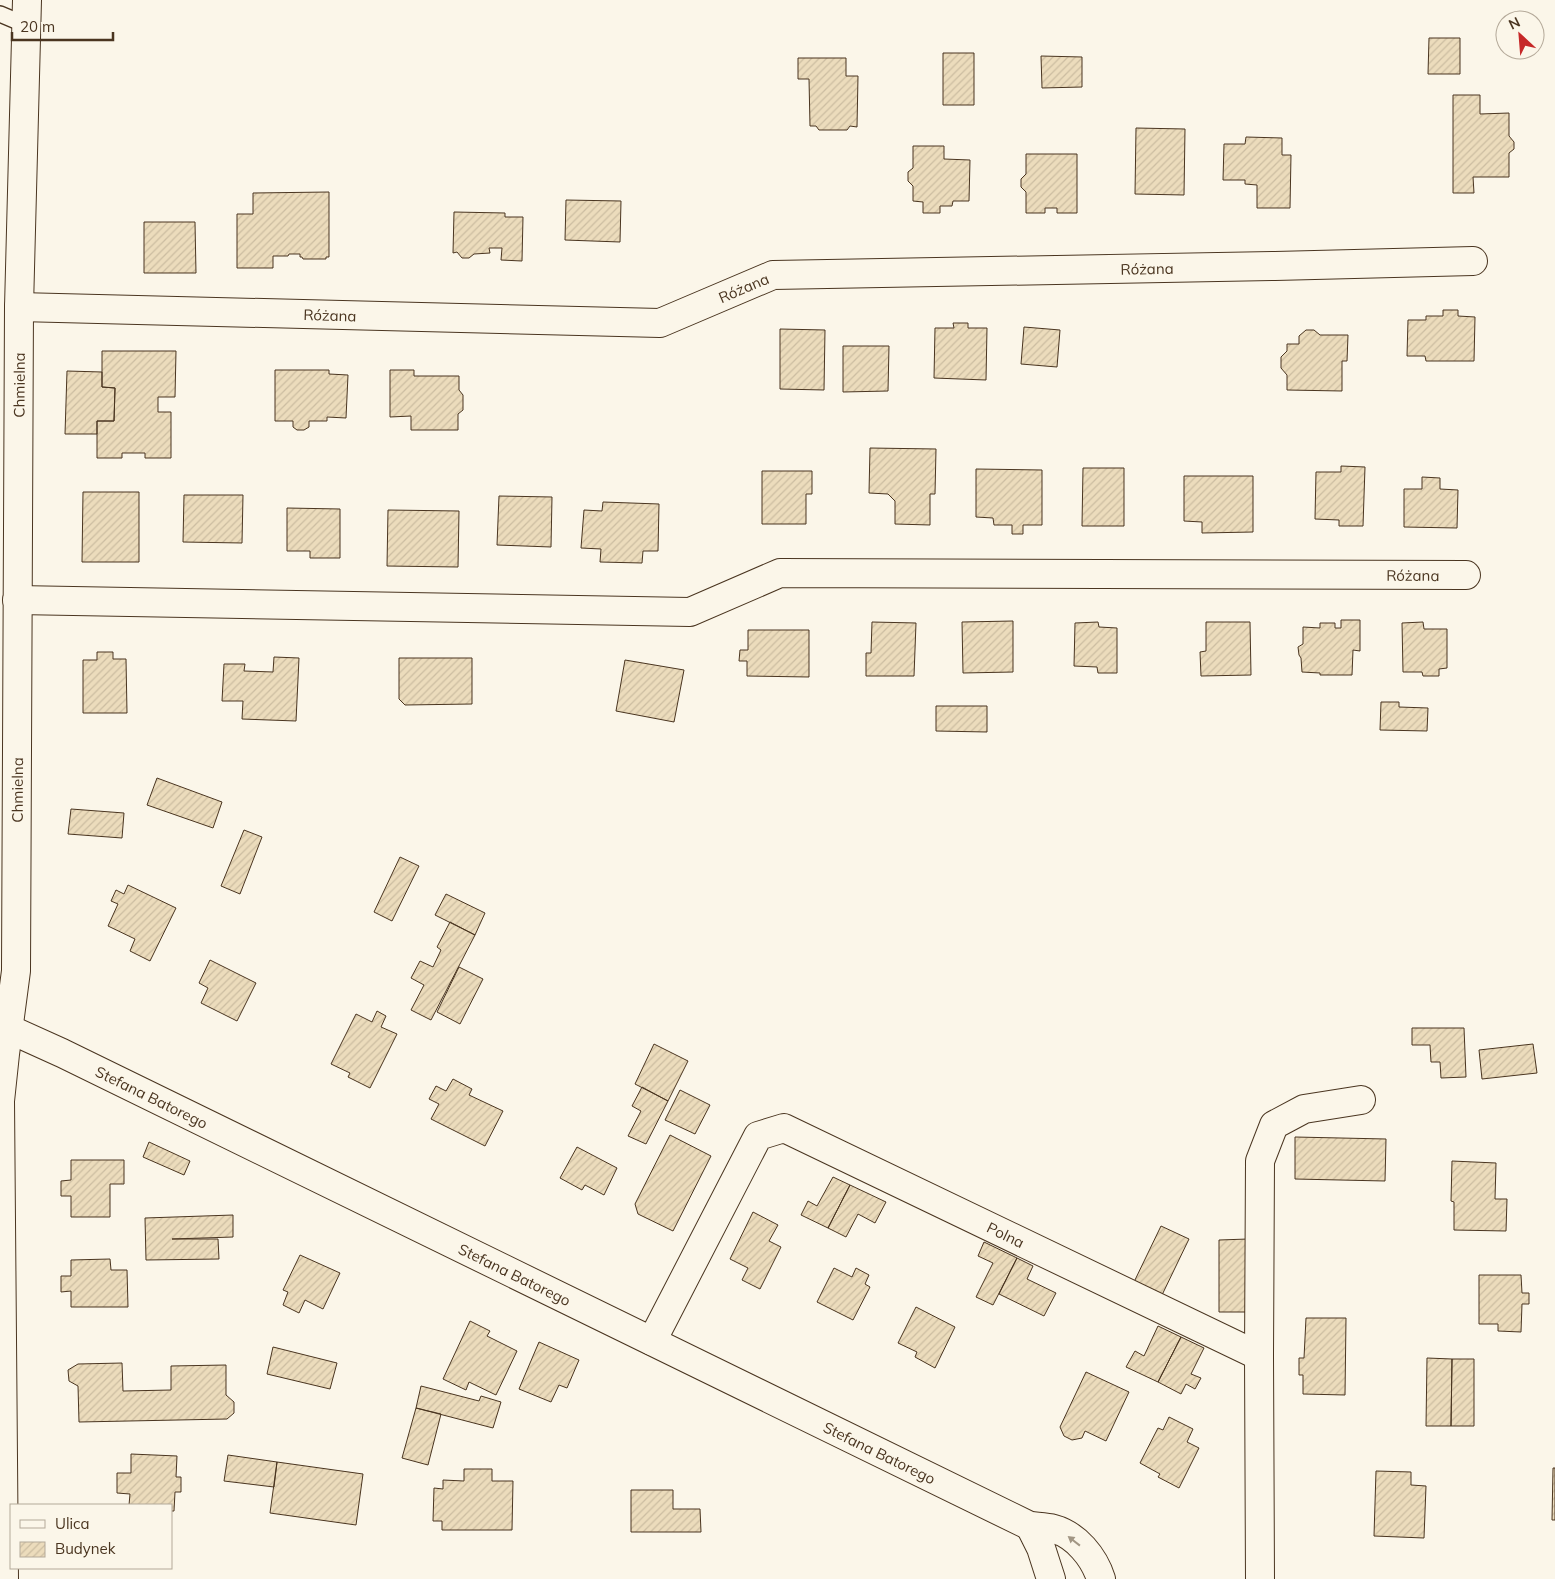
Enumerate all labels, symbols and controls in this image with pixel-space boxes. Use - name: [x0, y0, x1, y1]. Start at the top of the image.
- scale bar: [12, 10, 114, 42]
- north arrow: [1495, 10, 1545, 60]
- text: N: [1506, 13, 1523, 34]
- text: 20 m: [20, 17, 55, 36]
- street label: Różana: [1120, 258, 1174, 278]
- street label: Różana: [715, 268, 772, 307]
- street label: Różana: [303, 305, 357, 325]
- street label: Chmielna: [9, 352, 28, 418]
- street label: Różana: [1386, 565, 1439, 584]
- street label: Chmielna: [7, 757, 26, 823]
- street label: Stefana Batorego: [93, 1061, 211, 1132]
- street label: Polna: [984, 1217, 1028, 1252]
- street label: Stefana Batorego: [456, 1239, 574, 1310]
- street label: Stefana Batorego: [820, 1417, 939, 1488]
- legend: [10, 1504, 172, 1569]
- text: Ulica: [55, 1514, 89, 1533]
- one-way arrow: [1068, 1535, 1081, 1546]
- text: Budynek: [55, 1539, 116, 1558]

